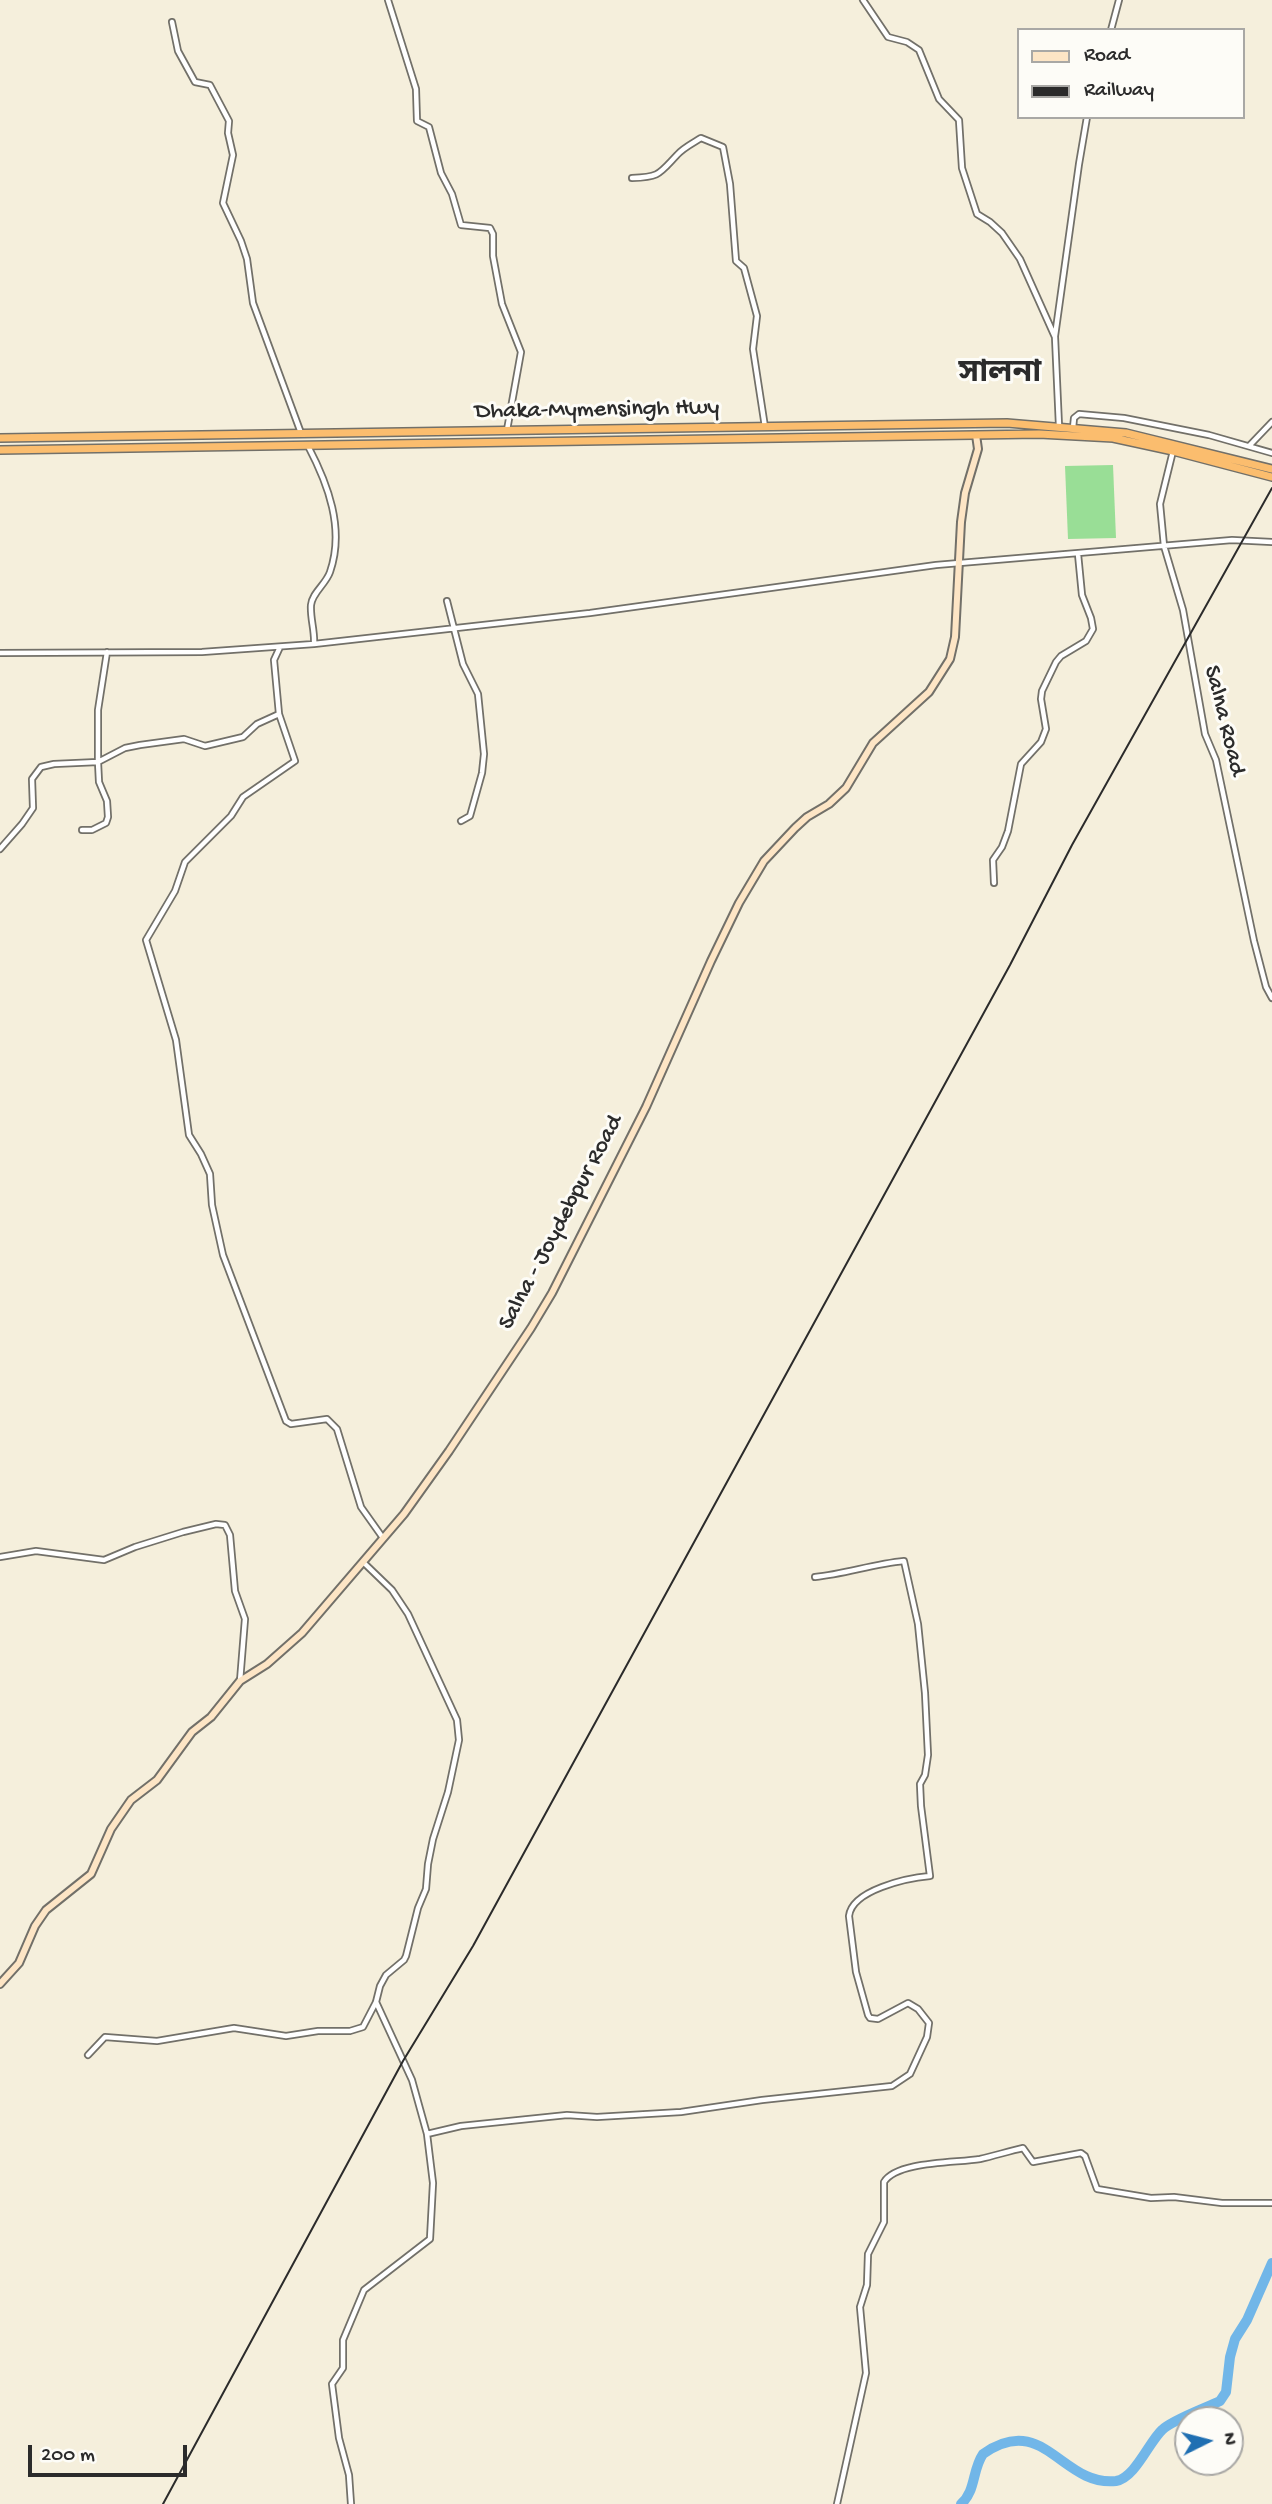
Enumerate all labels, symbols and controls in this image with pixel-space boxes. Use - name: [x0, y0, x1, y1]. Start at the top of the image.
- legend: [1016, 28, 1244, 119]
- text: Road: [1084, 44, 1130, 69]
- text: Railway: [1084, 79, 1154, 104]
- district label: সালনা: [959, 357, 1041, 395]
- street label: Dhaka-Mymensingh Hwy: [475, 394, 719, 428]
- street label: Salna Road: [1195, 663, 1251, 779]
- street label: Salna - Joydebpur Road: [493, 1111, 631, 1335]
- north arrow: [1174, 2406, 1244, 2476]
- scale bar: [32, 2430, 191, 2474]
- text: N: [1216, 2432, 1240, 2446]
- text: 200 m: [41, 2444, 95, 2469]

